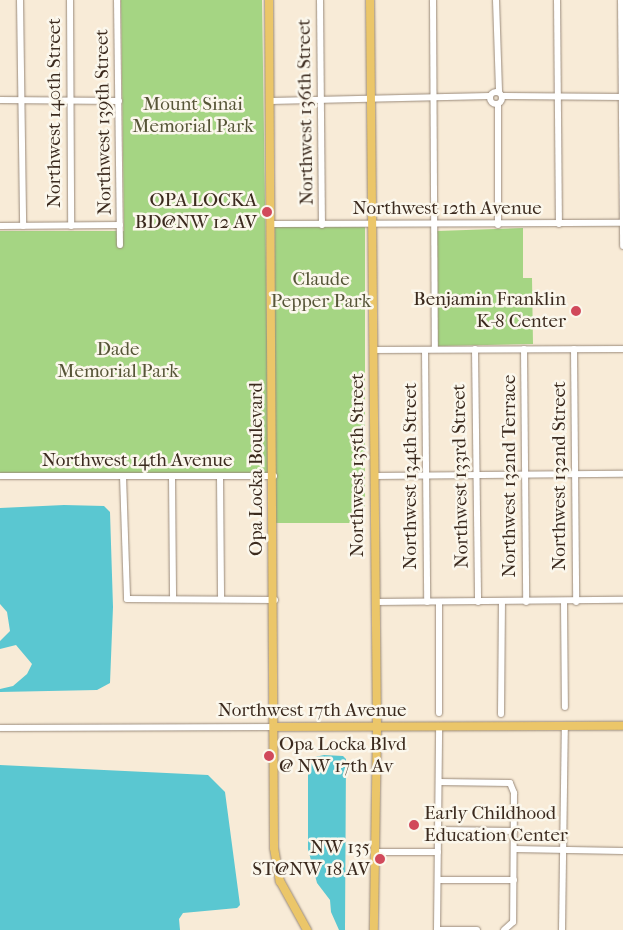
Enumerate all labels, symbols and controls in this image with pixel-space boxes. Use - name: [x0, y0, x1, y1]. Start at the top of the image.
- street label: Northwest 140th Street: [44, 18, 66, 208]
- street label: Northwest 136th Street: [293, 19, 319, 205]
- street label: Northwest 139th Street: [91, 29, 117, 215]
- park label: Mount Sinai Memorial Park: [132, 94, 254, 138]
- place label: OPA LOCKA BD@NW 12 AV: [135, 190, 257, 234]
- street label: Northwest 12th Avenue: [352, 198, 542, 220]
- marker: OPA LOCKA BD@NW 12 AV: [261, 206, 273, 218]
- park label: Claude Pepper Park: [271, 269, 371, 313]
- place label: Benjamin Franklin K-8 Center: [413, 289, 566, 333]
- marker: Benjamin Franklin K-8 Center: [570, 305, 582, 317]
- park label: Dade Memorial Park: [57, 339, 179, 383]
- street label: Northwest 135th Street: [347, 373, 369, 557]
- street label: Northwest 132nd Terrace: [499, 375, 521, 577]
- street label: Northwest 132nd Street: [549, 381, 571, 571]
- street label: Opa Locka Boulevard: [246, 382, 268, 556]
- street label: Northwest 134th Street: [400, 382, 422, 570]
- street label: Northwest 133rd Street: [448, 384, 474, 568]
- street label: Northwest 14th Avenue: [42, 450, 232, 472]
- street label: Northwest 17th Avenue: [218, 700, 406, 722]
- place label: Opa Locka Blvd @ NW 17th Av: [279, 734, 406, 778]
- marker: Opa Locka Blvd @ NW 17th Av: [263, 750, 275, 762]
- place label: Early Childhood Education Center: [424, 803, 568, 847]
- marker: Early Childhood Education Center: [408, 819, 420, 831]
- place label: NW 135 ST@NW 18 AV: [252, 837, 370, 881]
- marker: NW 135 ST@NW 18 AV: [374, 853, 386, 865]

